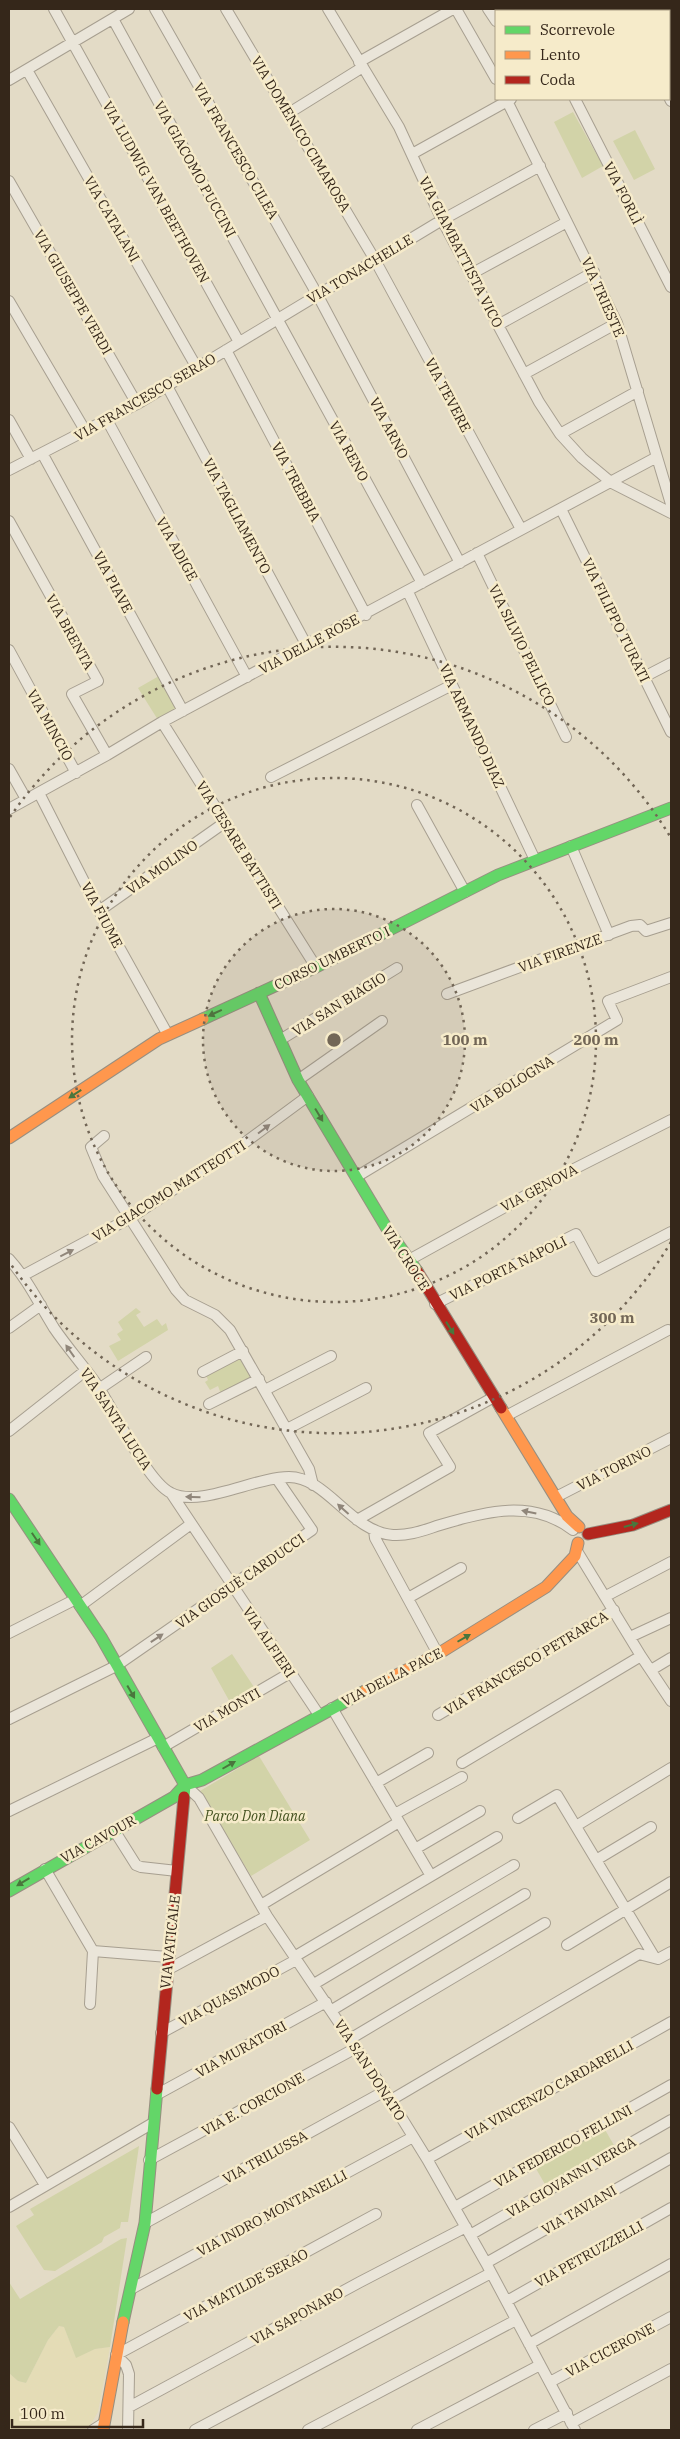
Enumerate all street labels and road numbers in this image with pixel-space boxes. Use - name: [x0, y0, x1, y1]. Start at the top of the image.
- street label: VIA DOMENICO CIMAROSA: [247, 53, 355, 216]
- street label: VIA FRANCESCO CILEA: [189, 79, 283, 223]
- street label: VIA LUDWIG VAN BEETHOVEN: [98, 98, 214, 286]
- street label: VIA GIACOMO PUCCINI: [150, 98, 240, 240]
- street label: VIA FORLÌ: [600, 158, 647, 228]
- street label: VIA CATALANI: [80, 173, 144, 265]
- street label: VIA GIAMBATTISTA VICO: [415, 173, 507, 331]
- street label: VIA GIUSEPPE VERDI: [30, 226, 116, 358]
- street label: VIA TONACHELLE: [304, 230, 416, 308]
- street label: VIA TRIESTE: [577, 254, 629, 340]
- street label: VIA FRANCESCO SERAO: [71, 349, 219, 445]
- street label: VIA TEVERE: [421, 355, 475, 435]
- street label: VIA ARNO: [365, 394, 413, 462]
- street label: VIA RENO: [325, 418, 373, 484]
- street label: VIA TREBBIA: [267, 439, 325, 525]
- street label: VIA TAGLIAMENTO: [199, 455, 275, 577]
- street label: VIA ADIGE: [152, 514, 202, 584]
- street label: VIA PIAVE: [89, 548, 137, 616]
- street label: VIA FILIPPO TURATI: [578, 555, 654, 685]
- street label: VIA SILVIO PELLICO: [485, 581, 559, 709]
- street label: VIA BRENTA: [42, 591, 98, 673]
- street label: VIA DELLE ROSE: [256, 610, 362, 678]
- street label: VIA ARMANDO DIAZ: [435, 661, 509, 791]
- street label: VIA MINCIO: [23, 686, 77, 764]
- street label: VIA CESARE BATTISTI: [192, 778, 286, 913]
- street label: VIA MOLINO: [123, 836, 201, 898]
- street label: VIA FIUME: [77, 879, 127, 951]
- street label: CORSO UMBERTO I: [271, 922, 393, 994]
- street label: VIA FIRENZE: [516, 930, 604, 976]
- street label: VIA SAN BIAGIO: [289, 968, 389, 1040]
- street label: VIA BOLOGNA: [467, 1051, 557, 1117]
- street label: VIA GIACOMO MATTEOTTI: [89, 1136, 249, 1246]
- street label: VIA GENOVA: [497, 1160, 581, 1216]
- street label: VIA CROCE: [378, 1222, 434, 1294]
- street label: VIA PORTA NAPOLI: [446, 1232, 570, 1304]
- street label: VIA SANTA LUCIA: [76, 1364, 156, 1474]
- street label: VIA TORINO: [574, 1442, 654, 1494]
- street label: VIA GIOSUÈ CARDUCCI: [171, 1529, 308, 1632]
- street label: VIA ALFIERI: [239, 1603, 299, 1681]
- street label: VIA FRANCESCO PETRARCA: [441, 1607, 612, 1719]
- street label: VIA DELLA PACE: [338, 1644, 446, 1710]
- street label: VIA MONTI: [190, 1684, 264, 1736]
- street label: VIA CAVOUR: [57, 1811, 139, 1867]
- street label: VIA VATICALE: [156, 1894, 184, 1990]
- street label: VIA QUASIMODO: [175, 1962, 283, 2030]
- street label: VIA SAN DONATO: [330, 2016, 410, 2124]
- street label: VIA MURATORI: [192, 2017, 290, 2081]
- street label: VIA VINCENZO CARDARELLI: [462, 2036, 637, 2144]
- street label: VIA E. CORCIONE: [198, 2068, 308, 2140]
- street label: VIA FEDERICO FELLINI: [491, 2100, 635, 2191]
- street label: VIA TRILUSSA: [219, 2126, 311, 2188]
- street label: VIA GIOVANNI VERGA: [503, 2132, 639, 2222]
- street label: VIA INDRO MONTANELLI: [194, 2166, 350, 2260]
- street label: VIA TAVIANI: [538, 2181, 620, 2239]
- street label: VIA PETRUZZELLI: [531, 2217, 647, 2291]
- street label: VIA MATILDE SERAO: [181, 2245, 311, 2325]
- street label: VIA SAPONARO: [248, 2283, 346, 2349]
- street label: VIA CICERONE: [562, 2319, 658, 2381]

